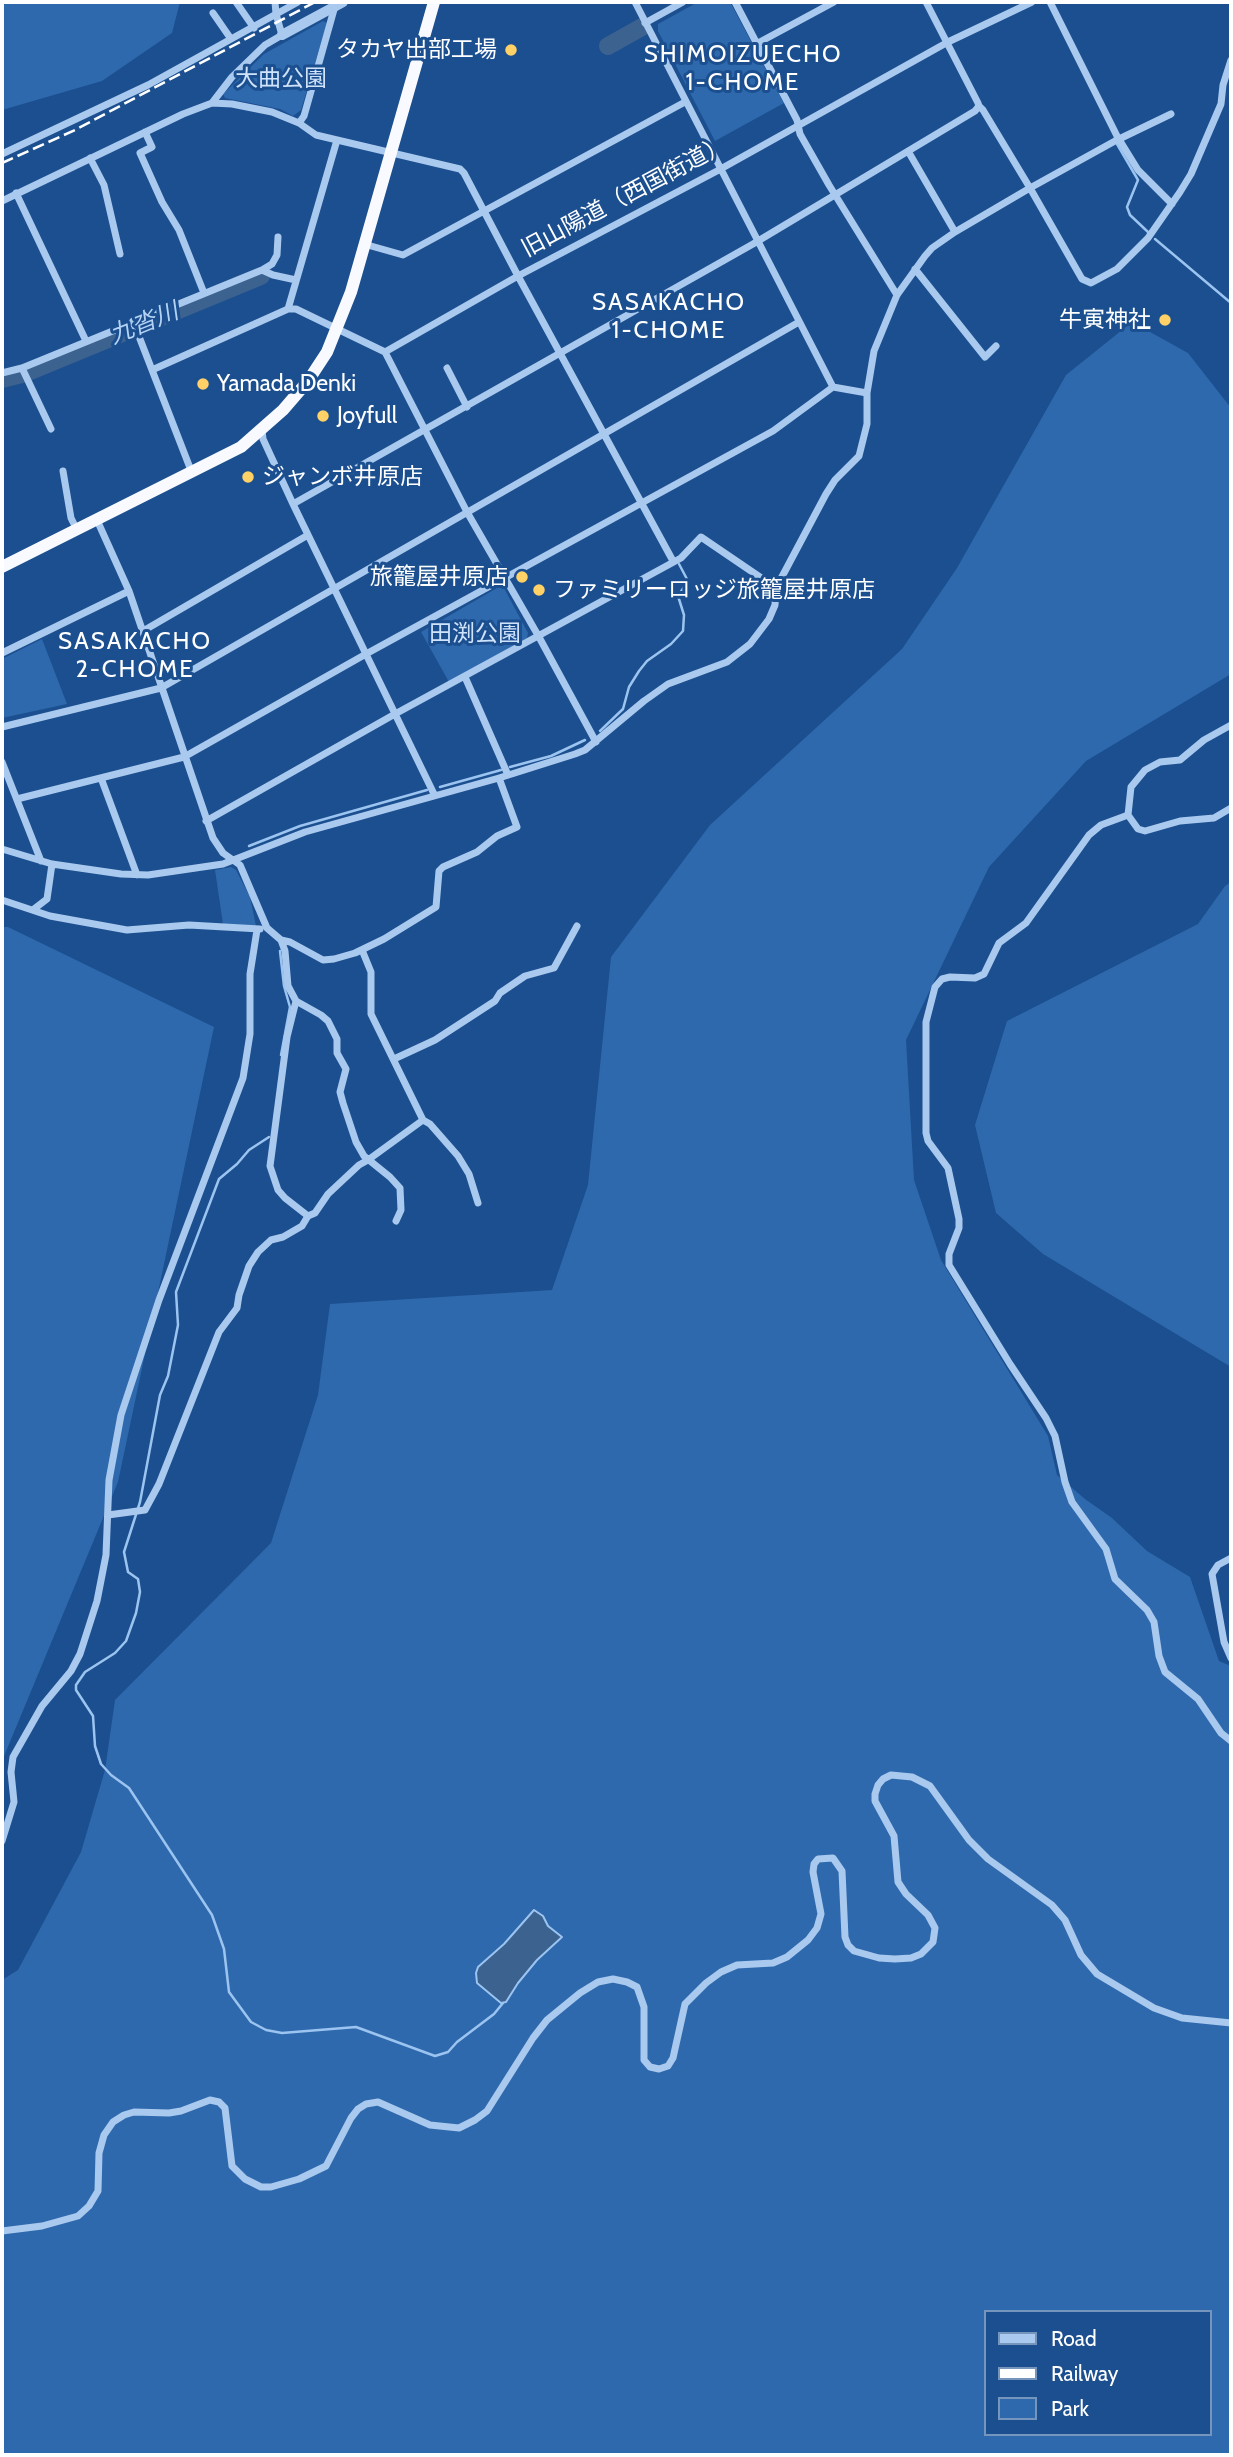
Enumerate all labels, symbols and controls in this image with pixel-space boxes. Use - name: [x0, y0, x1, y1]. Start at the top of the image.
- place label: タカヤ出部工場: [336, 36, 497, 64]
- district label: SHIMOIZUECHO 1-CHOME: [645, 41, 841, 97]
- marker: タカヤ出部工場: [503, 42, 519, 58]
- park label: 大曲公園: [235, 65, 327, 93]
- street label: 旧山陽道（西国街道）: [517, 131, 733, 263]
- district label: SASAKACHO 1-CHOME: [593, 289, 745, 345]
- water label: 九沓川: [105, 297, 183, 351]
- place label: 牛寅神社: [1059, 306, 1151, 334]
- marker: 牛寅神社: [1157, 312, 1173, 328]
- place label: Yamada Denki: [217, 370, 356, 398]
- marker: Yamada Denki: [195, 376, 211, 392]
- place label: Joyfull: [337, 402, 397, 430]
- marker: Joyfull: [315, 408, 331, 424]
- place label: ジャンボ井原店: [262, 463, 423, 491]
- marker: ジャンボ井原店: [240, 469, 256, 485]
- place label: 旅籠屋井原店: [370, 563, 508, 591]
- marker: 旅籠屋井原店: [514, 569, 530, 585]
- place label: ファミリーロッジ旅籠屋井原店: [553, 576, 875, 604]
- marker: ファミリーロッジ旅籠屋井原店: [531, 582, 547, 598]
- park label: 田渕公園: [429, 620, 521, 648]
- district label: SASAKACHO 2-CHOME: [59, 628, 211, 684]
- legend: [984, 2310, 1212, 2436]
- text: Road: [1051, 2326, 1097, 2351]
- text: Railway: [1051, 2361, 1118, 2386]
- text: Park: [1051, 2396, 1089, 2421]

